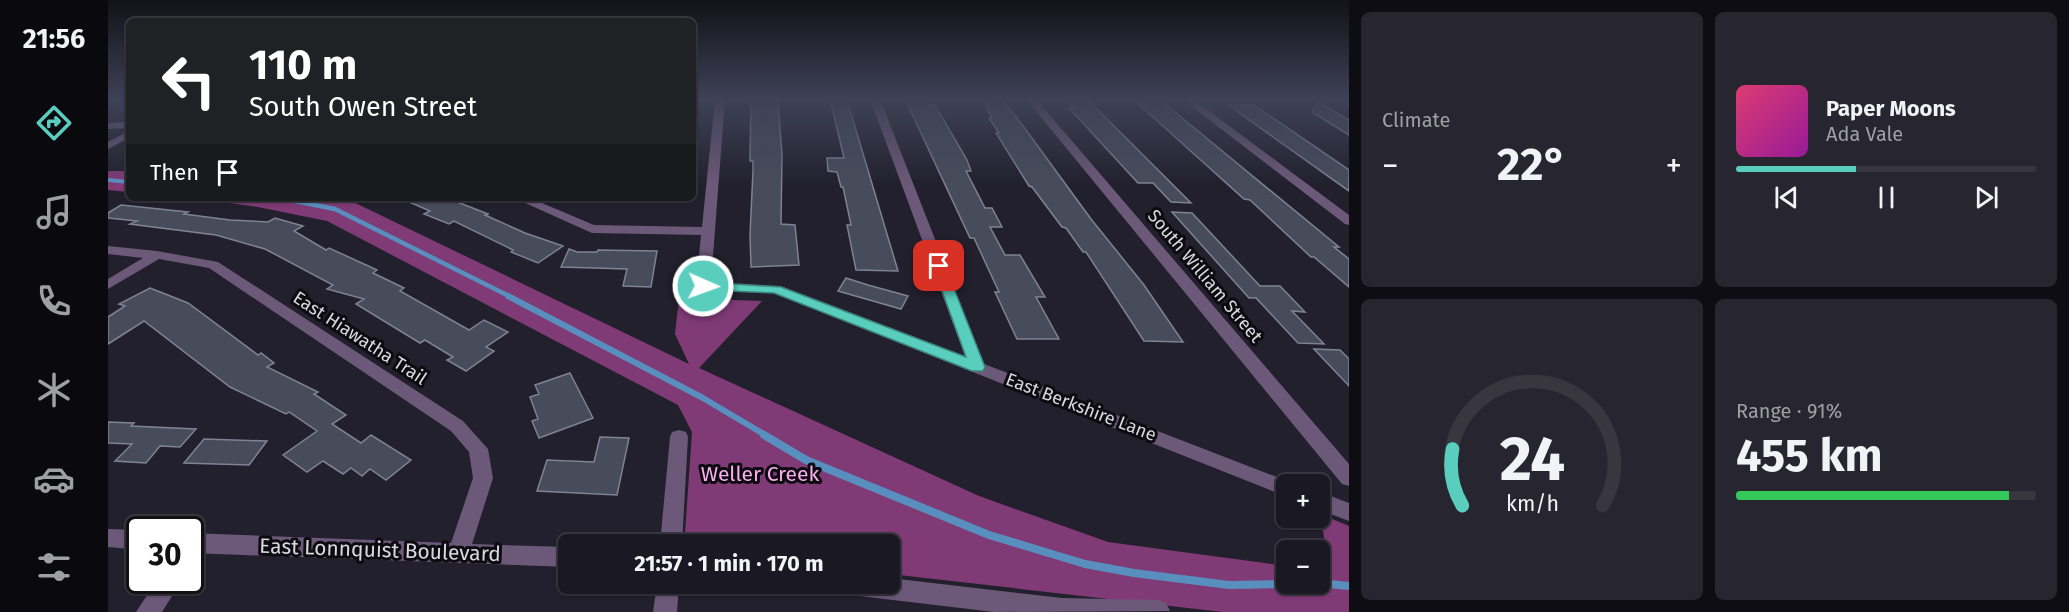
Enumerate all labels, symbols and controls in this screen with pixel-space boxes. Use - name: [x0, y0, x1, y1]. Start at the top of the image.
- text: 21:56: [23, 23, 85, 55]
- text: 110 m: [249, 40, 357, 90]
- icon: left: [150, 42, 228, 120]
- text: South Owen Street: [249, 91, 477, 123]
- text: Paper Moons: [1826, 95, 1956, 122]
- icon: directions: [33, 102, 75, 144]
- text: Climate: [1382, 108, 1450, 132]
- text: Ada Vale: [1826, 122, 1903, 146]
- text: 22°: [1497, 138, 1567, 192]
- text: −: [1382, 146, 1399, 186]
- text: +: [1666, 146, 1682, 186]
- icon: arrive: [211, 156, 244, 189]
- text: Then: [150, 159, 199, 186]
- icon: previous: [1770, 181, 1803, 214]
- icon: pause: [1870, 181, 1903, 214]
- icon: next: [1970, 181, 2003, 214]
- icon: music: [33, 191, 75, 233]
- street label: South William Street: [1143, 205, 1267, 347]
- pin: [913, 240, 964, 291]
- icon: arrive: [922, 249, 955, 282]
- position arrow: [671, 254, 735, 318]
- icon: phone: [33, 280, 75, 322]
- street label: East Hiawatha Trail: [289, 287, 431, 389]
- street label: East Berkshire Lane: [1003, 368, 1159, 446]
- icon: climate: [33, 369, 75, 411]
- text: Range · 91%: [1736, 399, 1842, 423]
- text: 24: [1499, 422, 1565, 497]
- text: 455 km: [1736, 429, 1883, 483]
- icon: car: [33, 458, 75, 500]
- park label: Weller Creek: [701, 461, 819, 487]
- map controls: [1276, 474, 1330, 594]
- button: +: [1276, 474, 1330, 528]
- text: km/h: [1505, 492, 1559, 518]
- speed limit sign: 30: [126, 516, 204, 594]
- street label: East Lonnquist Boulevard: [259, 533, 501, 567]
- button: −: [1276, 540, 1330, 594]
- icon: filters: [33, 546, 75, 588]
- text: 21:57 · 1 min · 170 m: [634, 550, 824, 577]

